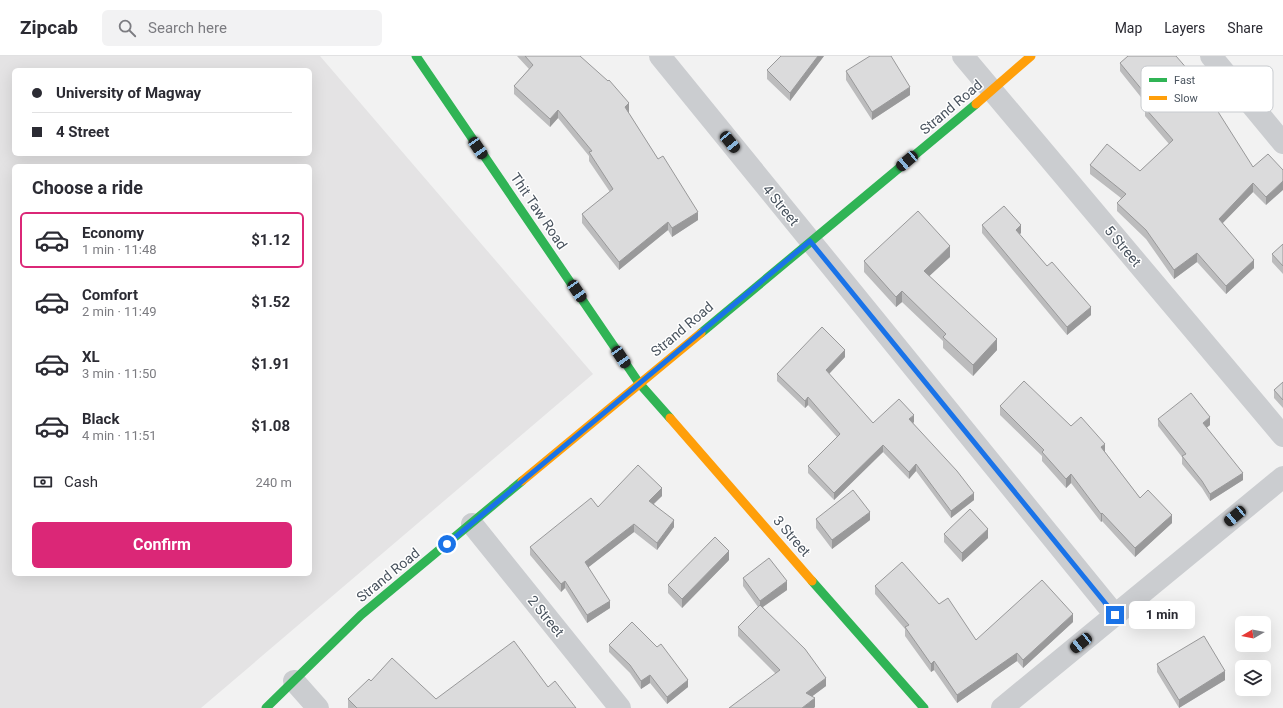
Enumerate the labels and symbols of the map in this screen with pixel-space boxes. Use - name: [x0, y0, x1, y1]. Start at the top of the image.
- legend: [1141, 66, 1273, 112]
- text: Fast: [1174, 74, 1196, 87]
- street label: Strand Road: [917, 76, 985, 138]
- text: Slow: [1174, 92, 1198, 105]
- car: [718, 129, 742, 155]
- car: [466, 135, 490, 161]
- car: [894, 149, 920, 173]
- street label: Thit Taw Road: [508, 170, 570, 252]
- street label: 4 Street: [760, 181, 803, 229]
- street label: 5 Street: [1101, 222, 1145, 270]
- car: [565, 278, 589, 304]
- street label: Strand Road: [648, 298, 716, 360]
- car: [609, 344, 633, 370]
- car: [1222, 504, 1248, 528]
- street label: 3 Street: [770, 513, 814, 560]
- route start: [438, 535, 456, 553]
- street label: Strand Road: [353, 545, 423, 605]
- street label: 2 Street: [525, 592, 568, 640]
- callout: 1 min: [1129, 601, 1195, 629]
- route end: [1106, 606, 1124, 624]
- north arrow: [1235, 616, 1271, 652]
- car: [1068, 631, 1094, 655]

